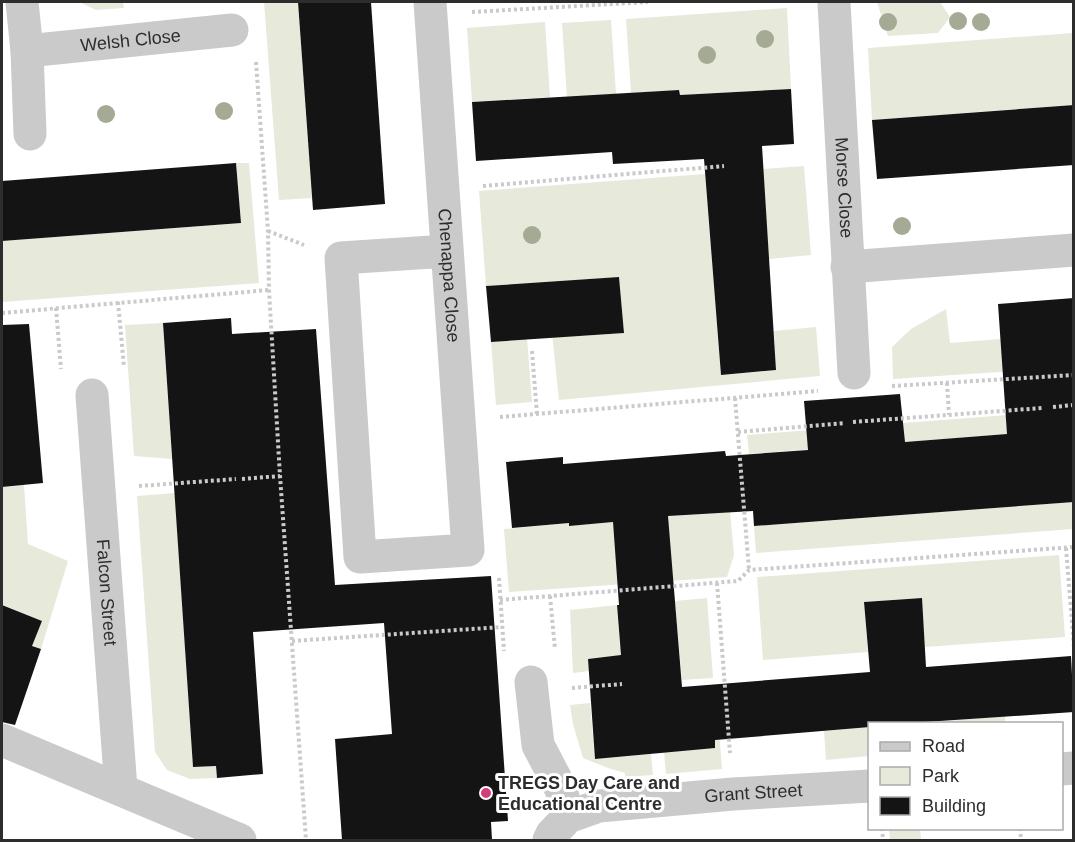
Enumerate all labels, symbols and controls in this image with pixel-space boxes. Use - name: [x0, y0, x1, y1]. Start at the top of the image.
- street label: Welsh Close: [79, 25, 182, 55]
- street label: Morse Close: [831, 137, 857, 239]
- street label: Chenappa Close: [434, 208, 464, 343]
- street label: Falcon Street: [93, 538, 120, 647]
- legend: [868, 722, 1063, 830]
- text: Road: [922, 736, 965, 756]
- text: Park: [922, 766, 960, 786]
- place label: TREGS Day Care and Educational Centre: [498, 773, 680, 814]
- street label: Grant Street: [704, 780, 803, 807]
- marker: TREGS Day Care and Educational Centre: [479, 786, 493, 800]
- text: Building: [922, 796, 986, 816]

